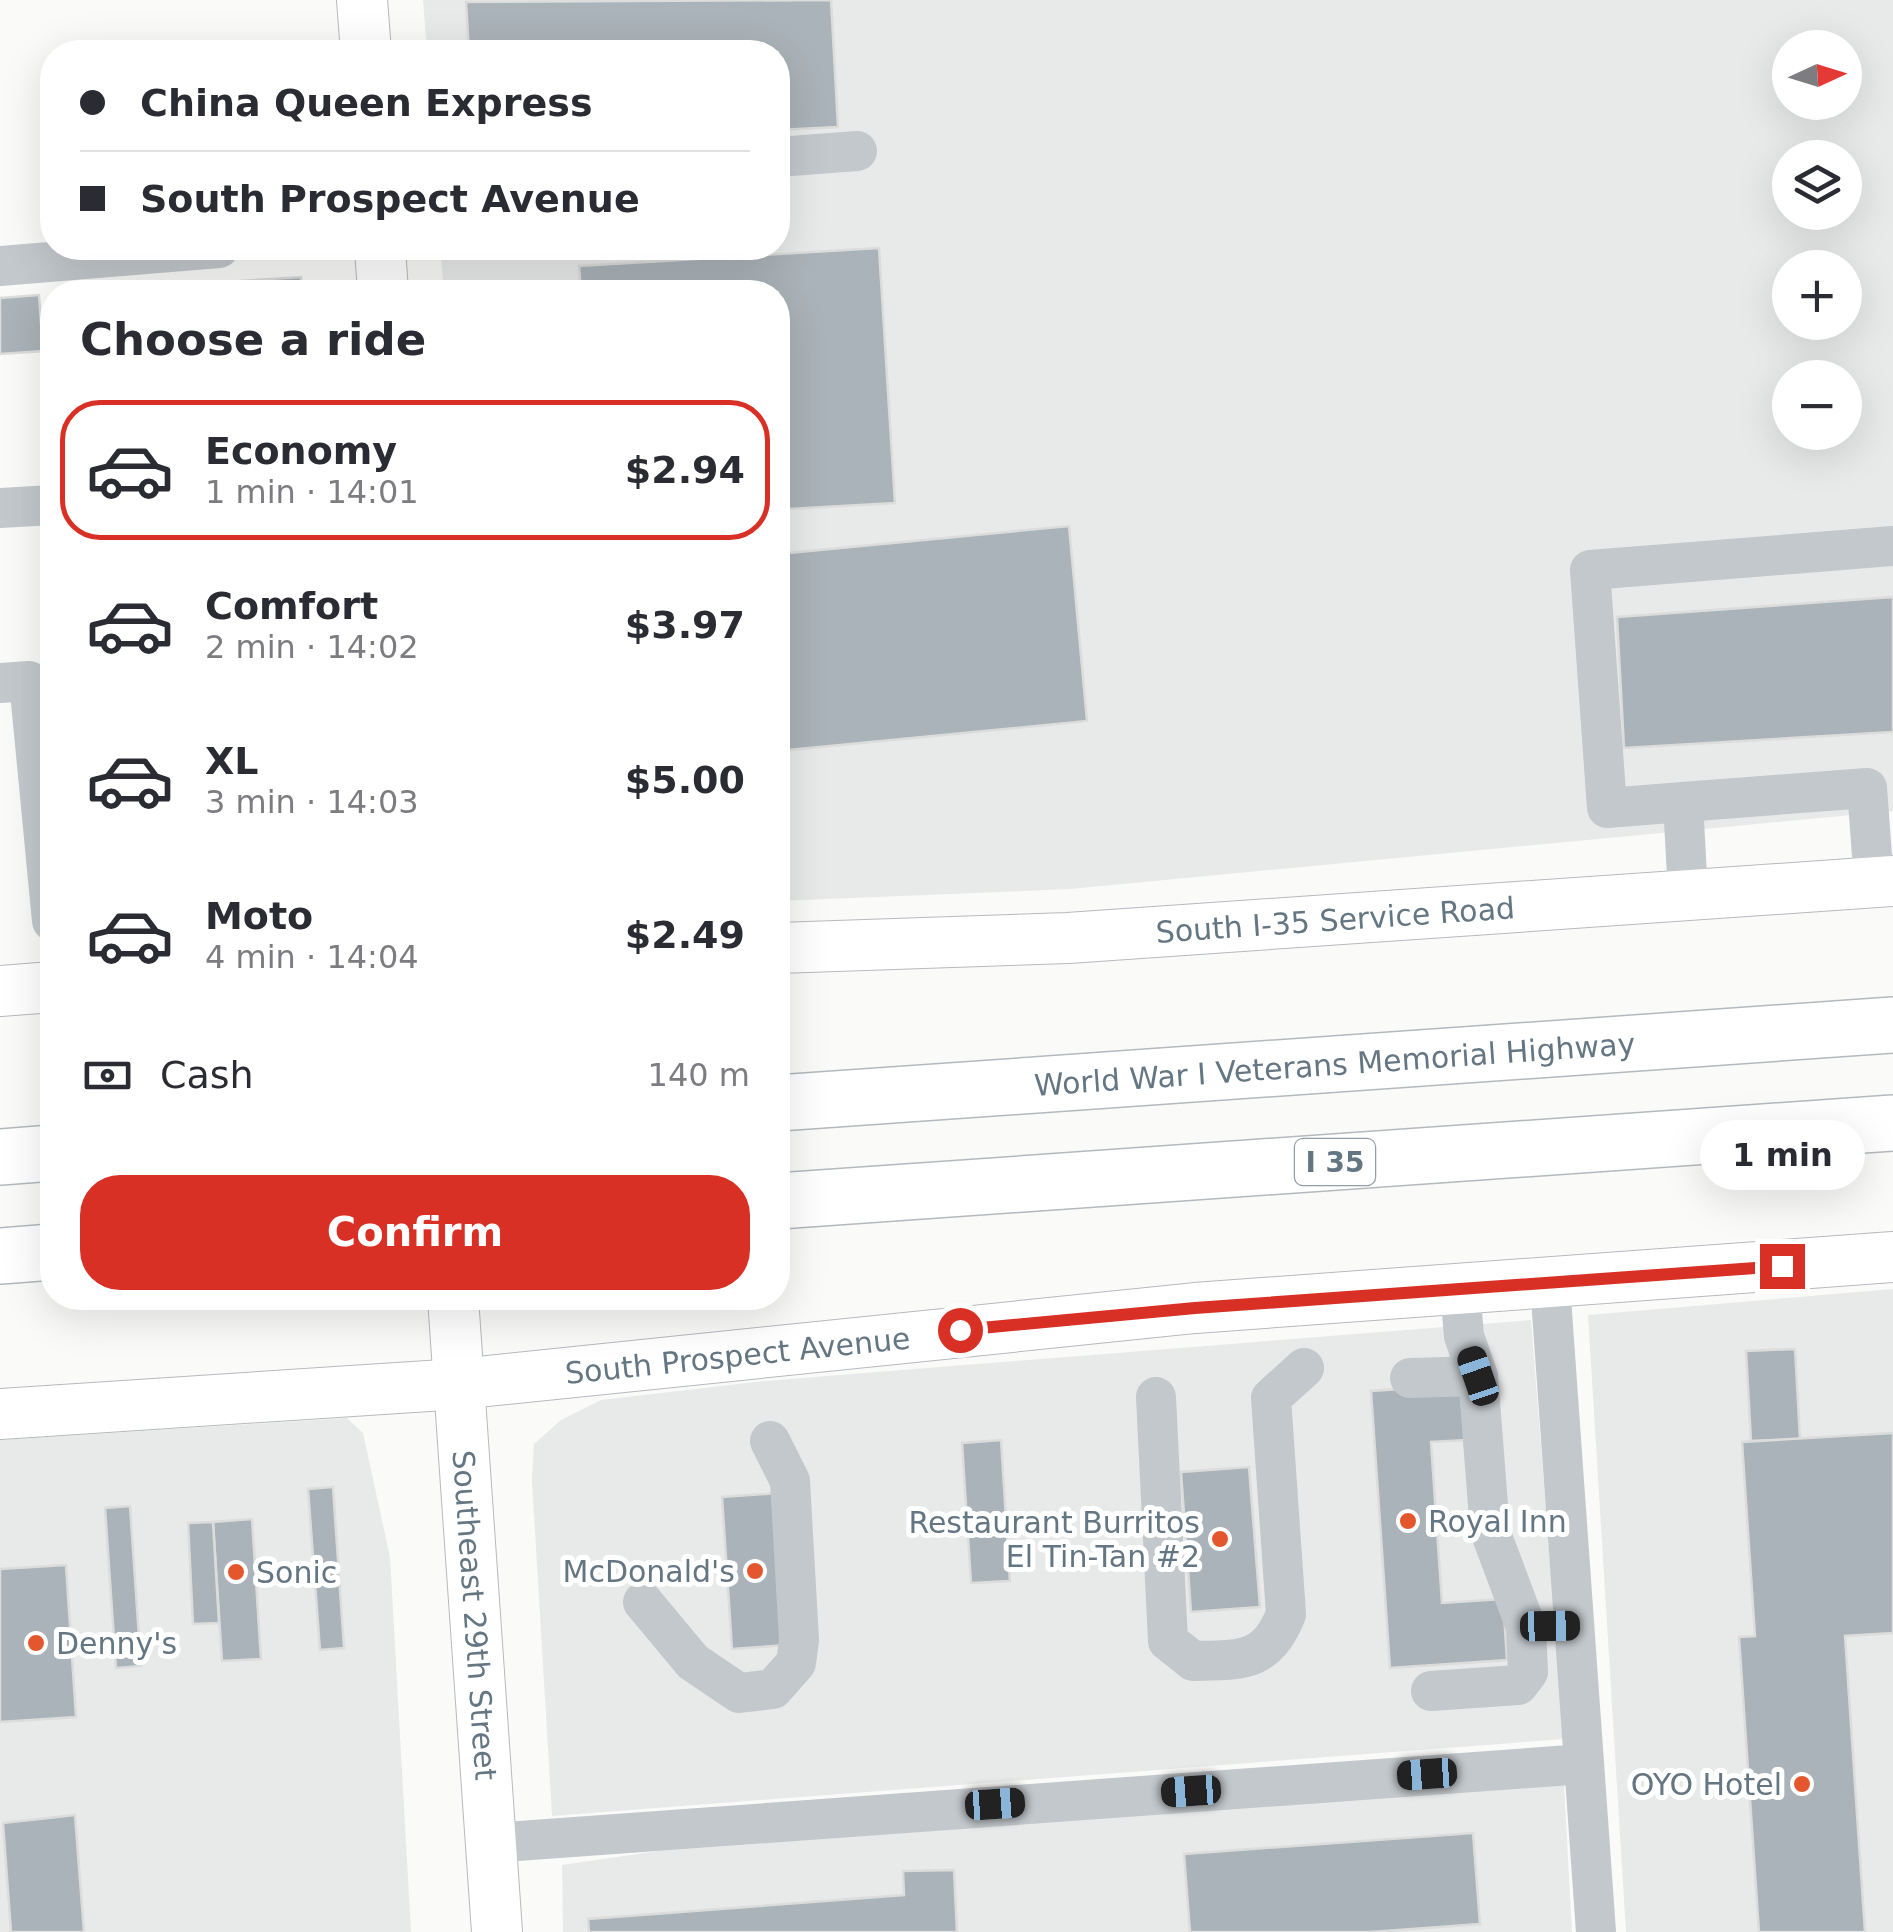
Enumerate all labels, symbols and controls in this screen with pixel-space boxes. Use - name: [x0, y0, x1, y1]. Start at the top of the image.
- north arrow: [1772, 30, 1862, 120]
- map controls: [1772, 30, 1862, 450]
- text: China Queen Express: [140, 81, 593, 125]
- button: layers: [1772, 140, 1862, 230]
- text: South Prospect Avenue: [140, 177, 640, 221]
- button: +: [1772, 250, 1862, 340]
- text: Choose a ride: [80, 313, 426, 366]
- button: −: [1772, 360, 1862, 450]
- icon: car: [85, 425, 175, 515]
- text: Economy: [205, 429, 397, 473]
- text: $2.94: [625, 448, 745, 492]
- text: 1 min · 14:01: [205, 473, 419, 511]
- icon: car: [85, 580, 175, 670]
- text: Comfort: [205, 584, 378, 628]
- text: $3.97: [625, 603, 745, 647]
- text: 2 min · 14:02: [205, 628, 419, 666]
- icon: car: [85, 735, 175, 825]
- text: XL: [205, 739, 259, 783]
- text: $5.00: [625, 758, 745, 802]
- text: 3 min · 14:03: [205, 783, 419, 821]
- icon: car: [85, 890, 175, 980]
- street label: South I-35 Service Road: [1154, 890, 1516, 949]
- text: Moto: [205, 894, 313, 938]
- text: $2.49: [625, 913, 745, 957]
- text: 4 min · 14:04: [205, 938, 419, 976]
- street label: World War I Veterans Memorial Highway: [1033, 1026, 1636, 1103]
- icon: cash: [80, 1048, 135, 1103]
- text: Cash: [160, 1053, 254, 1097]
- text: 140 m: [648, 1056, 750, 1094]
- callout: 1 min: [1700, 1121, 1864, 1191]
- text: 1 min: [1732, 1136, 1833, 1174]
- road number: I 35: [1295, 1139, 1375, 1185]
- button: Confirm: [80, 1175, 750, 1290]
- route end: [1760, 1244, 1805, 1289]
- route start: [938, 1308, 983, 1353]
- street label: South Prospect Avenue: [563, 1320, 912, 1390]
- car: [1454, 1343, 1502, 1409]
- street label: Southeast 29th Street: [446, 1449, 504, 1782]
- place label: Royal Inn: [1428, 1504, 1567, 1539]
- place label: Restaurant Burritos El Tin-Tan #2: [908, 1505, 1200, 1574]
- marker: Royal Inn: [1397, 1510, 1419, 1532]
- marker: Restaurant Burritos El Tin-Tan #2: [1209, 1528, 1231, 1550]
- place label: McDonald's: [563, 1554, 735, 1589]
- place label: Sonic: [256, 1555, 337, 1590]
- marker: McDonald's: [744, 1560, 766, 1582]
- marker: Sonic: [225, 1561, 247, 1583]
- car: [1520, 1610, 1580, 1642]
- place label: Denny's: [56, 1626, 177, 1661]
- marker: Denny's: [25, 1632, 47, 1654]
- car: [1396, 1757, 1458, 1791]
- place label: OYO Hotel: [1631, 1767, 1782, 1802]
- marker: OYO Hotel: [1791, 1773, 1813, 1795]
- car: [1160, 1774, 1222, 1808]
- car: [964, 1787, 1026, 1821]

